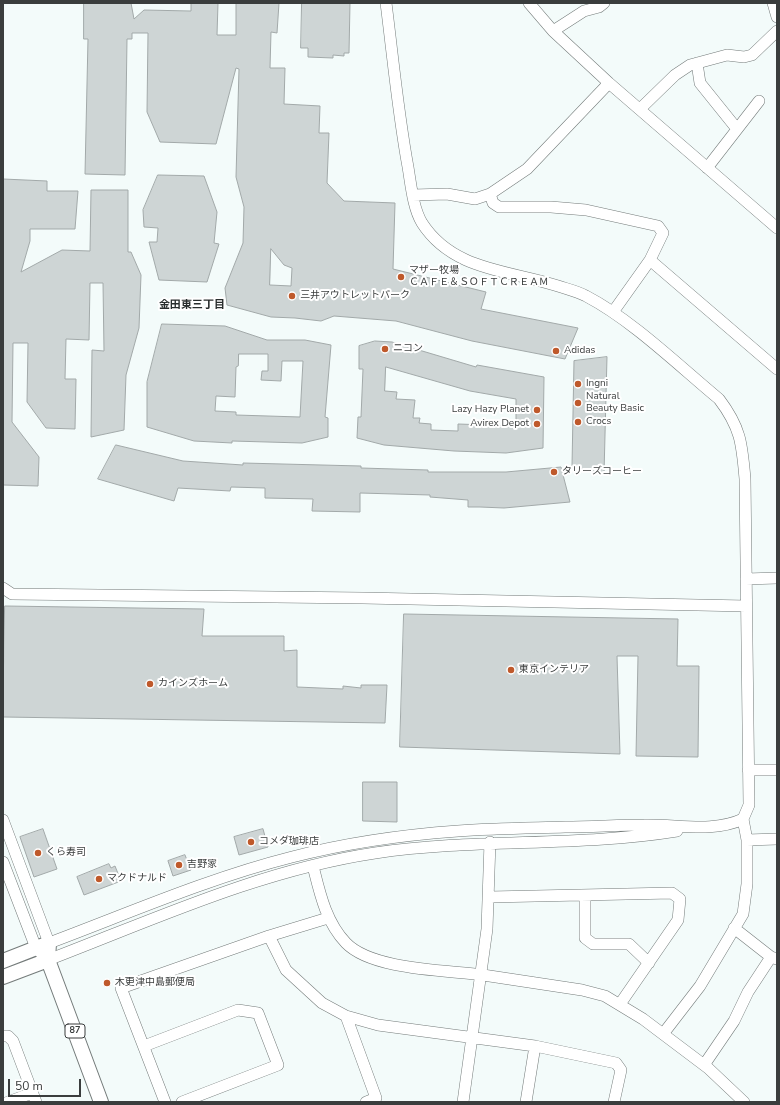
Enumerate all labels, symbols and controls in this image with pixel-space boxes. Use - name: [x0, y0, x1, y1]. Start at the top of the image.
- place label: マザー牧場 ＣＡＦＥ＆ＳＯＦＴＣＲＥＡＭ: [409, 265, 549, 288]
- marker: マザー牧場 ＣＡＦＥ＆ＳＯＦＴＣＲＥＡＭ: [396, 272, 406, 282]
- place label: 三井アウトレットパーク: [300, 290, 410, 302]
- marker: 三井アウトレットパーク: [287, 291, 297, 301]
- district label: 金田東三丁目: [159, 298, 225, 312]
- place label: ニコン: [393, 343, 423, 355]
- marker: ニコン: [380, 344, 390, 354]
- place label: Adidas: [564, 345, 595, 357]
- marker: Adidas: [551, 346, 561, 356]
- place label: Ingni: [586, 378, 608, 390]
- marker: Ingni: [573, 379, 583, 389]
- place label: Natural Beauty Basic: [586, 391, 644, 414]
- marker: Natural Beauty Basic: [573, 398, 583, 408]
- place label: Lazy Hazy Planet: [452, 404, 529, 416]
- marker: Lazy Hazy Planet: [532, 405, 542, 415]
- place label: Crocs: [586, 416, 611, 428]
- marker: Crocs: [573, 417, 583, 427]
- place label: Avirex Depot: [470, 418, 529, 430]
- marker: Avirex Depot: [532, 419, 542, 429]
- place label: タリーズコーヒー: [562, 466, 642, 478]
- marker: タリーズコーヒー: [549, 467, 559, 477]
- place label: 東京インテリア: [519, 664, 589, 676]
- marker: 東京インテリア: [506, 665, 516, 675]
- place label: カインズホーム: [158, 678, 228, 690]
- marker: カインズホーム: [145, 679, 155, 689]
- place label: コメダ珈琲店: [259, 836, 319, 848]
- marker: コメダ珈琲店: [246, 837, 256, 847]
- place label: くら寿司: [46, 847, 86, 859]
- marker: くら寿司: [33, 848, 43, 858]
- place label: 吉野家: [187, 859, 217, 871]
- marker: 吉野家: [174, 860, 184, 870]
- place label: マクドナルド: [107, 873, 167, 885]
- marker: マクドナルド: [94, 874, 104, 884]
- place label: 木更津中島郵便局: [115, 977, 195, 989]
- marker: 木更津中島郵便局: [102, 978, 112, 988]
- road number: 87: [65, 1024, 85, 1038]
- scale bar: [10, 1071, 83, 1097]
- text: 50 m: [15, 1078, 43, 1094]

